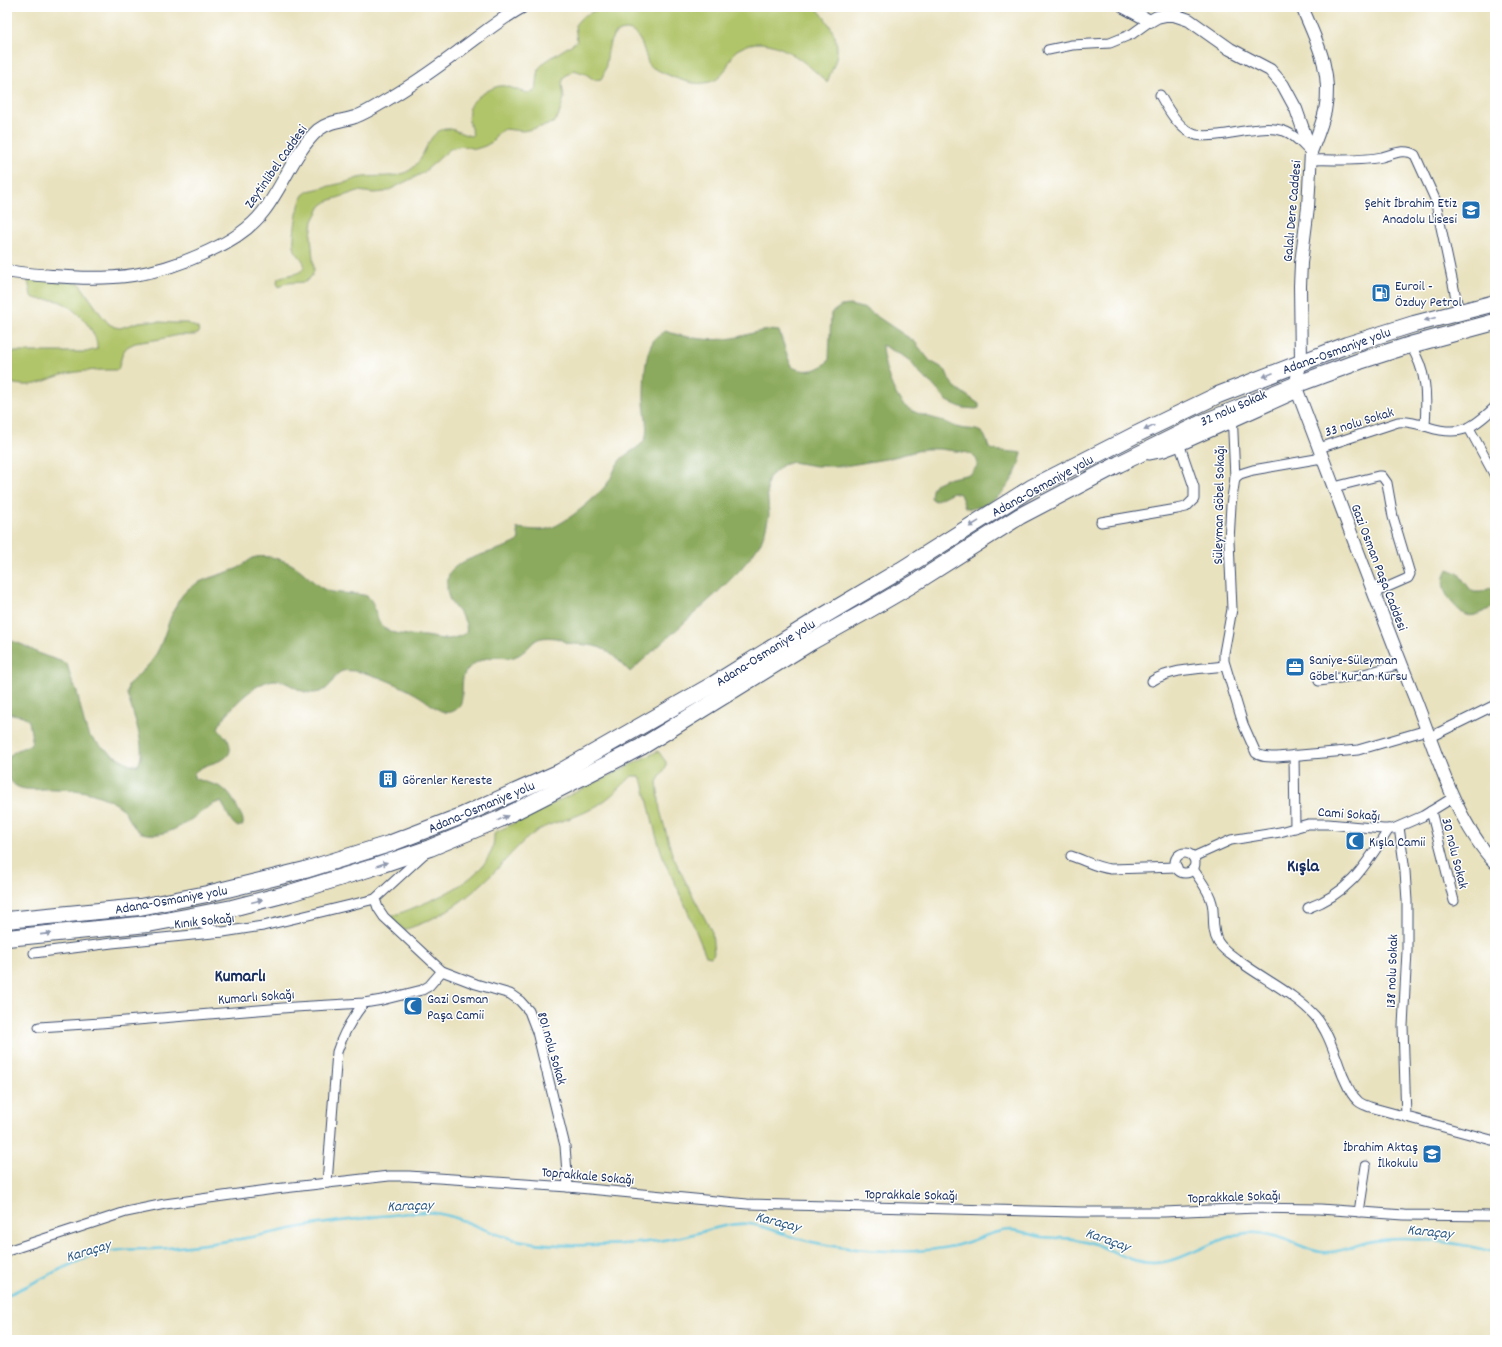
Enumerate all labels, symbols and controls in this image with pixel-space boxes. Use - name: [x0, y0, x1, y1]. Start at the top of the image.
- street label: Zeytinlibel Caddesi: [240, 121, 313, 213]
- street label: Galalı Dere Caddesi: [1279, 159, 1307, 263]
- place label: Şehit İbrahim Etiz Anadolu Lisesi: [1365, 194, 1458, 230]
- school or university icon: Şehit İbrahim Etiz Anadolu Lisesi: [1460, 199, 1482, 221]
- place label: Euroil - Özduy Petrol: [1395, 277, 1463, 313]
- fuel station icon: Euroil - Özduy Petrol: [1370, 282, 1392, 304]
- one-way arrow: [1424, 316, 1436, 322]
- street label: Adana-Osmaniye yolu: [1280, 323, 1394, 381]
- one-way arrow: [1261, 373, 1273, 379]
- street label: 32 nolu Sokak: [1197, 385, 1271, 432]
- street label: 33 nolu Sokak: [1323, 403, 1397, 443]
- one-way arrow: [1143, 425, 1155, 431]
- street label: Süleyman Göbel Sokağı: [1209, 446, 1231, 565]
- street label: Adana-Osmaniye yolu: [988, 450, 1098, 523]
- street label: Gazi Osman Paşa Caddesi: [1345, 501, 1412, 634]
- one-way arrow: [968, 521, 980, 528]
- street label: Adana-Osmaniye yolu: [712, 615, 820, 692]
- place label: Saniye-Süleyman Göbel Kur'an Kursu: [1309, 651, 1407, 687]
- office icon: Saniye-Süleyman Göbel Kur'an Kursu: [1284, 656, 1306, 678]
- building icon: Görenler Kereste: [377, 768, 399, 790]
- place label: Görenler Kereste: [402, 771, 492, 791]
- street label: Adana-Osmaniye yolu: [425, 776, 538, 839]
- street label: Cami Sokağı: [1317, 803, 1381, 827]
- one-way arrow: [497, 814, 508, 821]
- street label: 30 nolu Sokak: [1436, 816, 1473, 891]
- mosque icon: Kışla Camii: [1344, 830, 1366, 852]
- place label: Kışla Camii: [1369, 833, 1426, 853]
- district label: Kışla: [1287, 855, 1320, 880]
- one-way arrow: [376, 861, 388, 867]
- street label: Adana-Osmaniye yolu: [113, 881, 229, 921]
- one-way arrow: [251, 898, 263, 904]
- street label: Kınık Sokağı: [173, 909, 235, 935]
- one-way arrow: [40, 931, 52, 937]
- street label: 138 nolu Sokak: [1382, 934, 1404, 1008]
- district label: Kumarlı: [214, 965, 266, 990]
- street label: Kumarlı Sokağı: [217, 985, 295, 1011]
- place label: Gazi Osman Paşa Camii: [427, 990, 488, 1026]
- mosque icon: Gazi Osman Paşa Camii: [402, 995, 424, 1017]
- street label: 801 nolu Sokak: [531, 1010, 571, 1088]
- place label: İbrahim Aktaş İlkokulu: [1343, 1138, 1418, 1174]
- school or university icon: İbrahim Aktaş İlkokulu: [1421, 1143, 1443, 1165]
- street label: Toprakkale Sokağı: [541, 1163, 635, 1191]
- street label: Toprakkale Sokağı: [864, 1185, 958, 1207]
- street label: Toprakkale Sokağı: [1187, 1186, 1281, 1210]
- water label: Karaçay: [387, 1195, 435, 1219]
- water label: Karaçay: [753, 1206, 804, 1240]
- water label: Karaçay: [1406, 1220, 1456, 1247]
- water label: Karaçay: [1082, 1223, 1134, 1260]
- water label: Karaçay: [64, 1234, 115, 1269]

